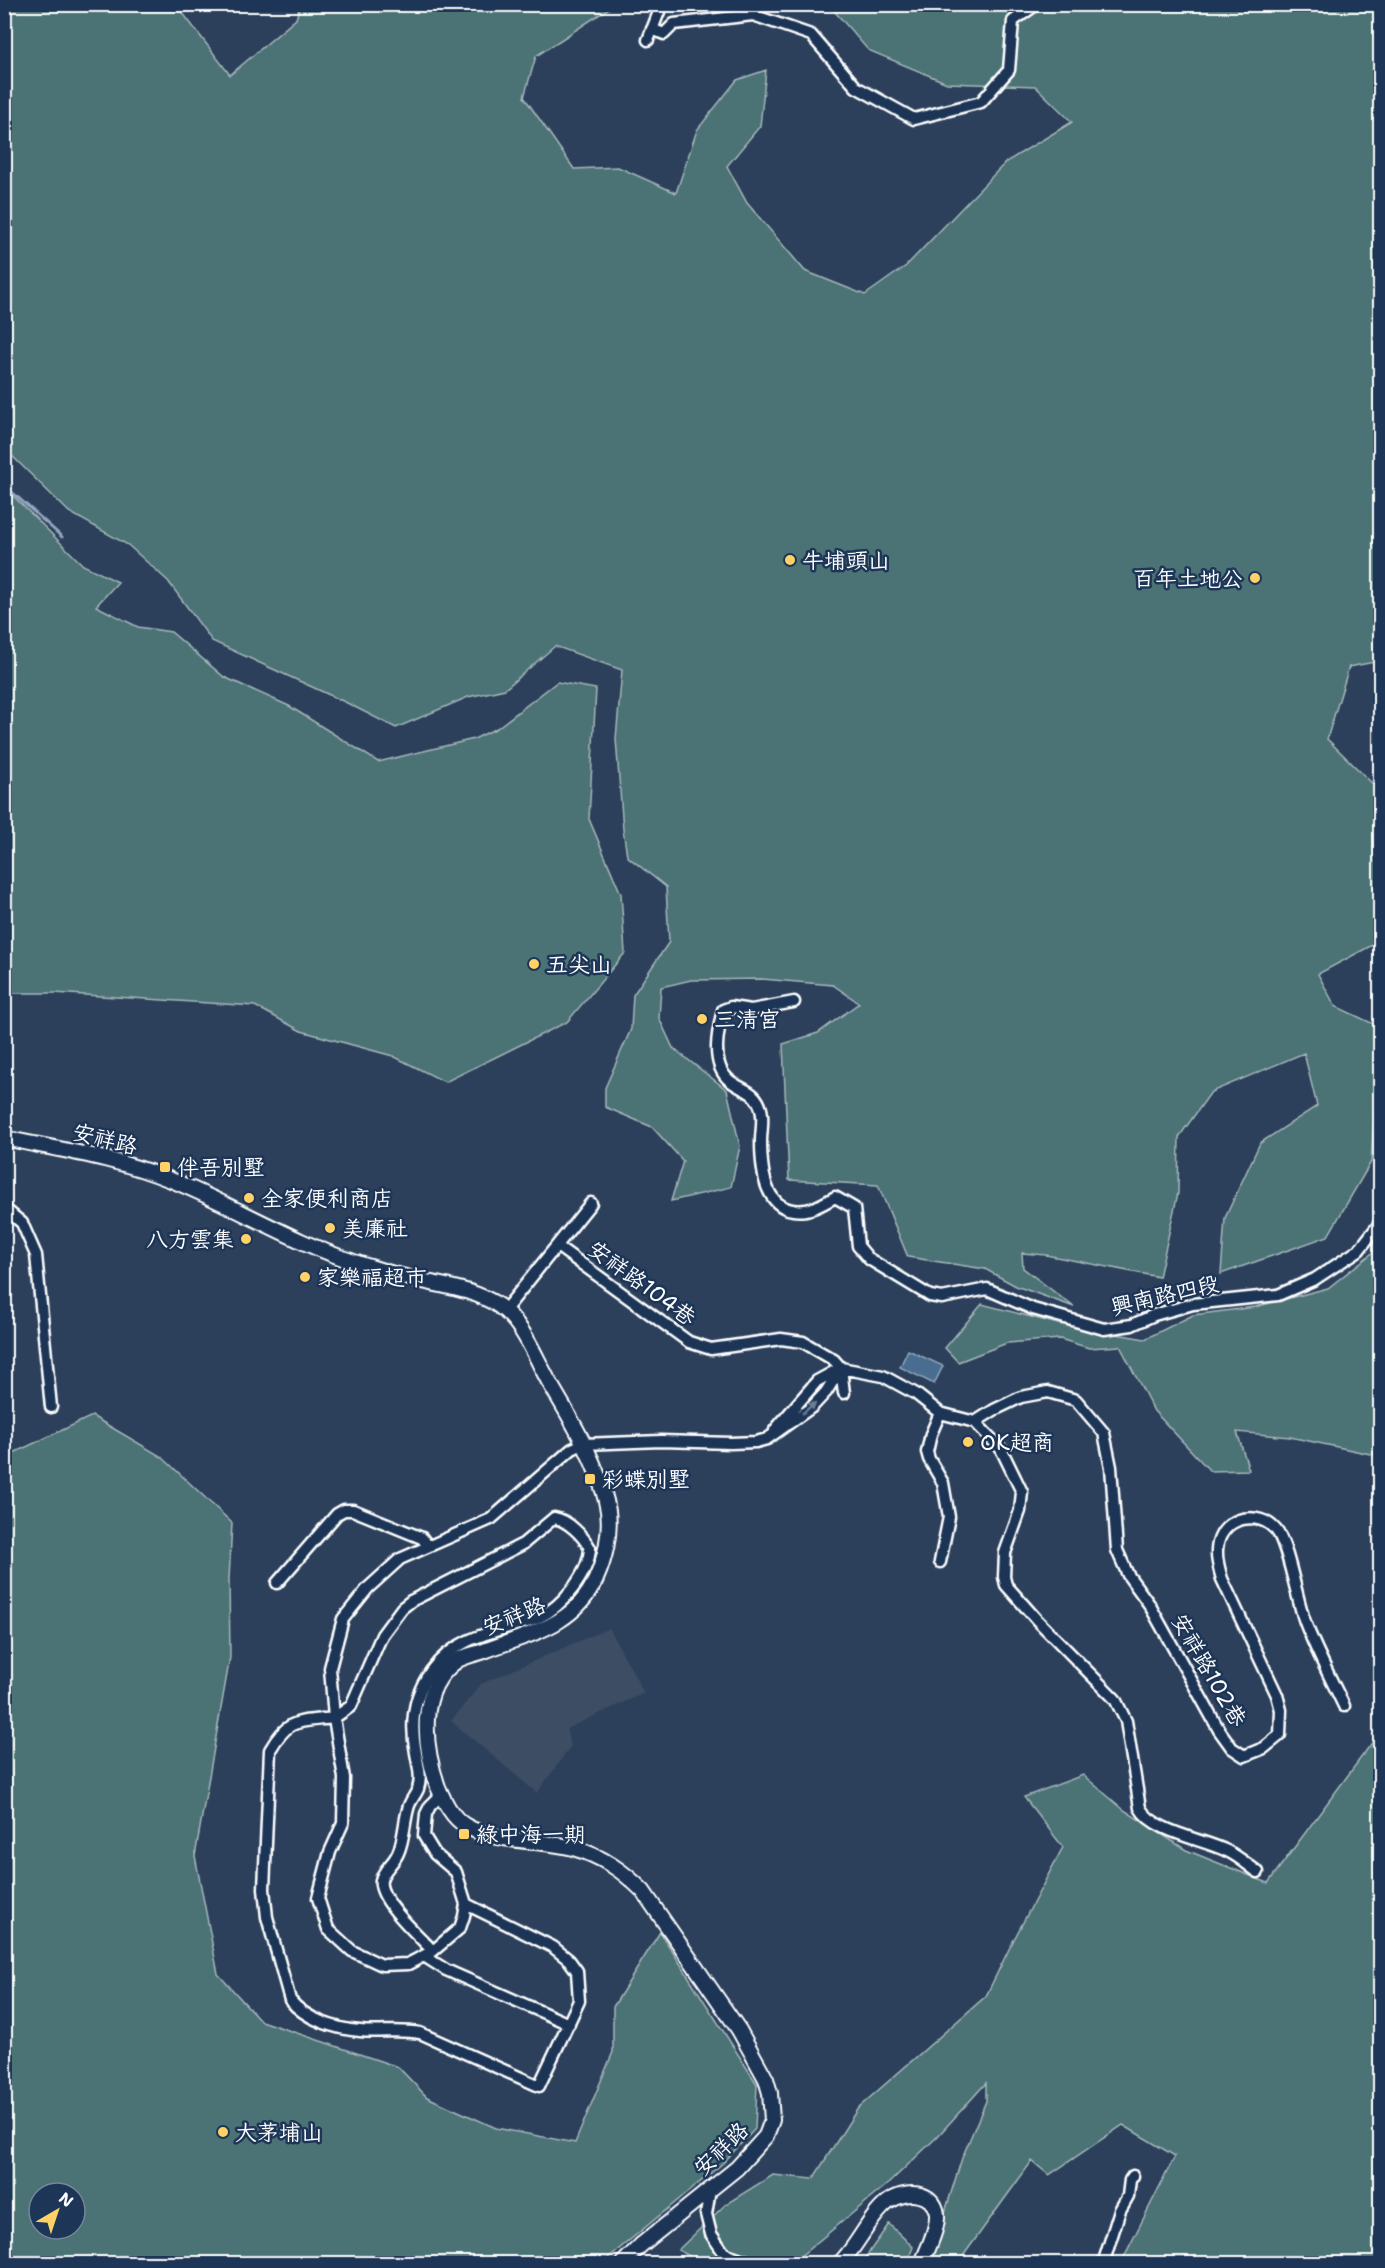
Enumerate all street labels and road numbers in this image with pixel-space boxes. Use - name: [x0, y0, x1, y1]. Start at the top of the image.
- street label: 安祥路: [69, 1117, 141, 1161]
- street label: 安祥路104巷: [582, 1234, 702, 1332]
- street label: 興南路四段: [1108, 1268, 1222, 1322]
- street label: 安祥路: [478, 1590, 550, 1642]
- street label: 安祥路102巷: [1165, 1608, 1253, 1732]
- street label: 安祥路: [687, 2116, 755, 2182]

